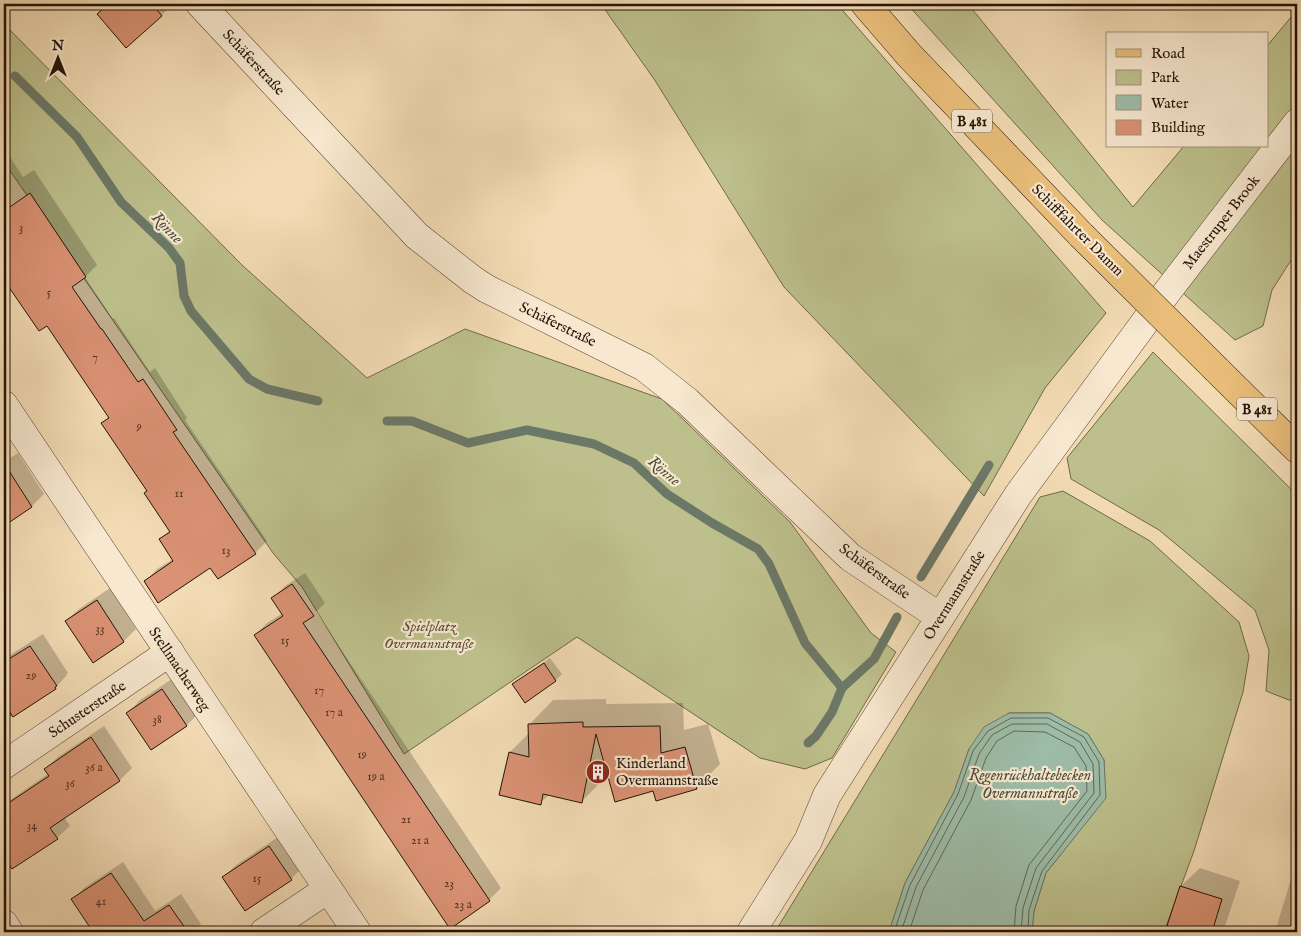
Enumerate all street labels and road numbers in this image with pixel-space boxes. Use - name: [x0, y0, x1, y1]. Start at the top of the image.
- street label: Schäferstraße: [218, 25, 289, 99]
- road number: B 481: [952, 110, 992, 132]
- street label: Maestruper Brook: [1179, 171, 1265, 273]
- street label: Schifffahrter Damm: [1027, 180, 1128, 281]
- street label: Schäferstraße: [516, 298, 600, 351]
- road number: B 481: [1237, 398, 1277, 420]
- street label: Schäferstraße: [835, 539, 914, 604]
- street label: Overmannstraße: [919, 547, 990, 644]
- street label: Stellmacherweg: [144, 624, 215, 716]
- street label: Schusterstraße: [45, 676, 130, 742]

